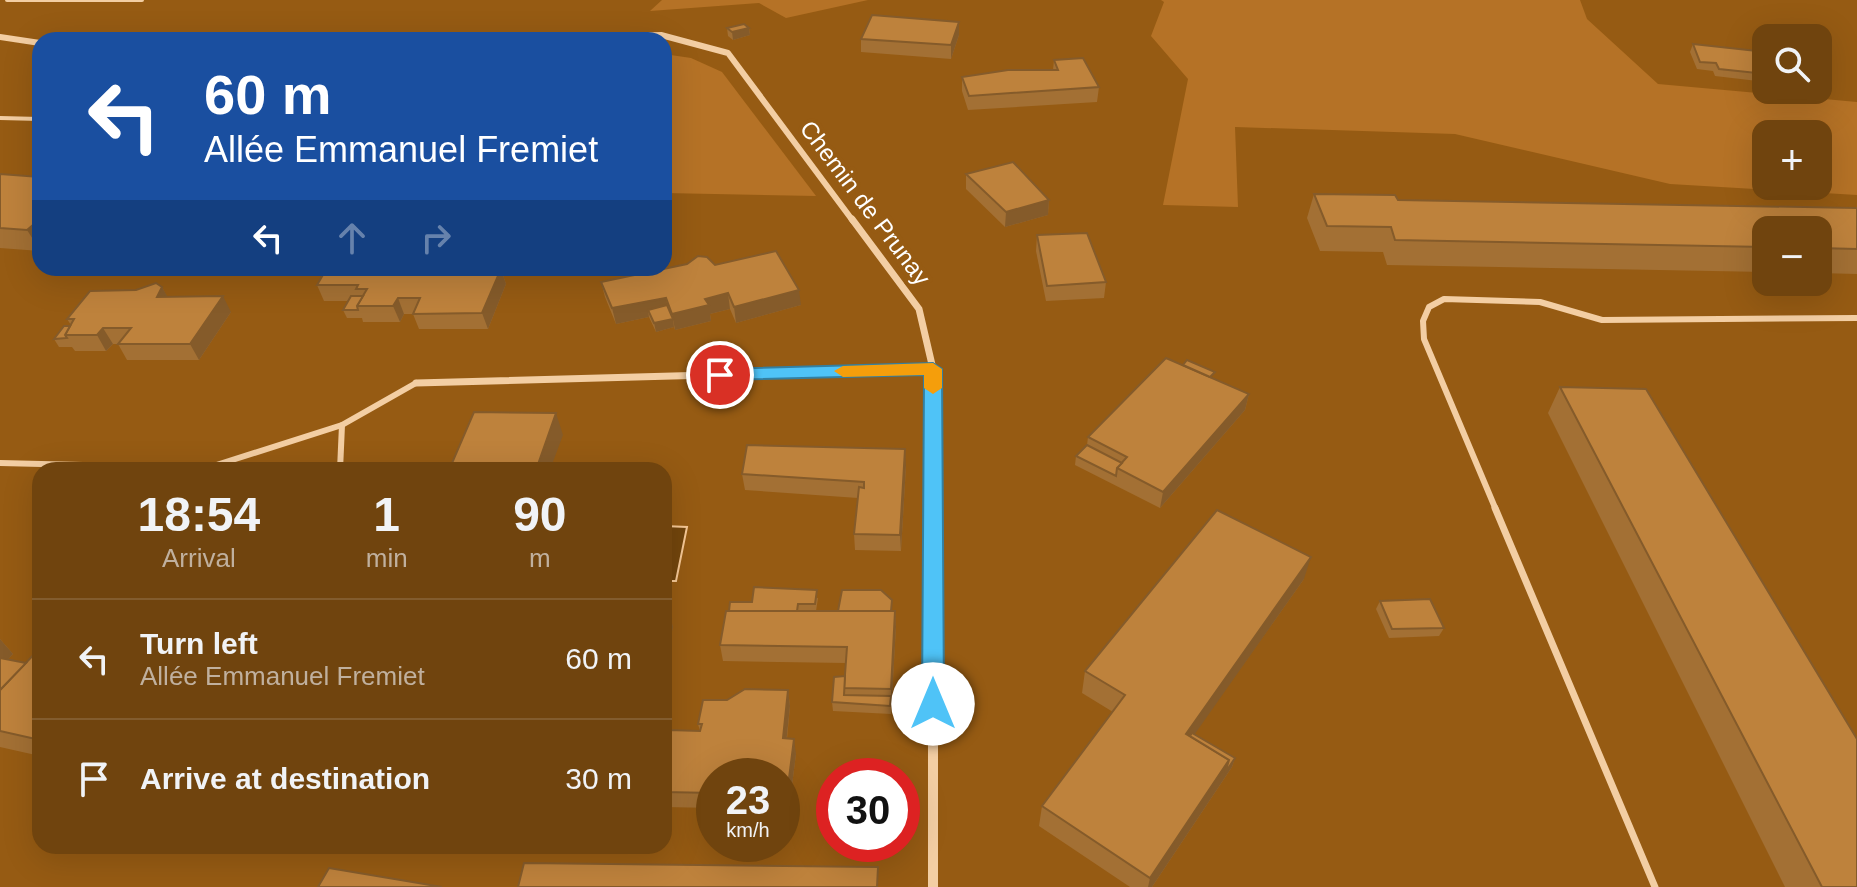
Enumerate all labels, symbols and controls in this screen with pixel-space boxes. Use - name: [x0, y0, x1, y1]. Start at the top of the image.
- map controls: [1752, 24, 1832, 296]
- button: search: [1752, 24, 1832, 104]
- text: 60 m: [204, 63, 332, 126]
- icon: left: [72, 64, 176, 168]
- street label: Chemin de Prunay: [795, 115, 936, 290]
- button: +: [1752, 120, 1832, 200]
- text: Allée Emmanuel Fremiet: [204, 129, 598, 170]
- icon: left: [246, 216, 290, 260]
- icon: ahead: [330, 216, 374, 260]
- icon: right: [414, 216, 458, 260]
- button: −: [1752, 216, 1832, 296]
- pin: [686, 341, 754, 409]
- icon: arrive: [698, 353, 742, 397]
- text: 18:54: [137, 488, 260, 541]
- text: 1: [373, 488, 400, 541]
- text: 90: [513, 488, 567, 541]
- text: Arrival: [162, 543, 236, 573]
- text: min: [366, 543, 408, 573]
- text: m: [529, 543, 551, 573]
- text: Turn left: [140, 627, 258, 660]
- icon: left: [72, 637, 116, 681]
- text: 60 m: [565, 642, 632, 675]
- text: Allée Emmanuel Fremiet: [140, 661, 425, 691]
- position arrow: [891, 662, 975, 746]
- icon: arrive: [72, 757, 116, 801]
- speed limit sign: 30: [816, 758, 920, 862]
- text: Arrive at destination: [140, 762, 430, 795]
- text: 30 m: [565, 762, 632, 795]
- text: 23: [726, 778, 770, 822]
- text: km/h: [726, 819, 770, 841]

